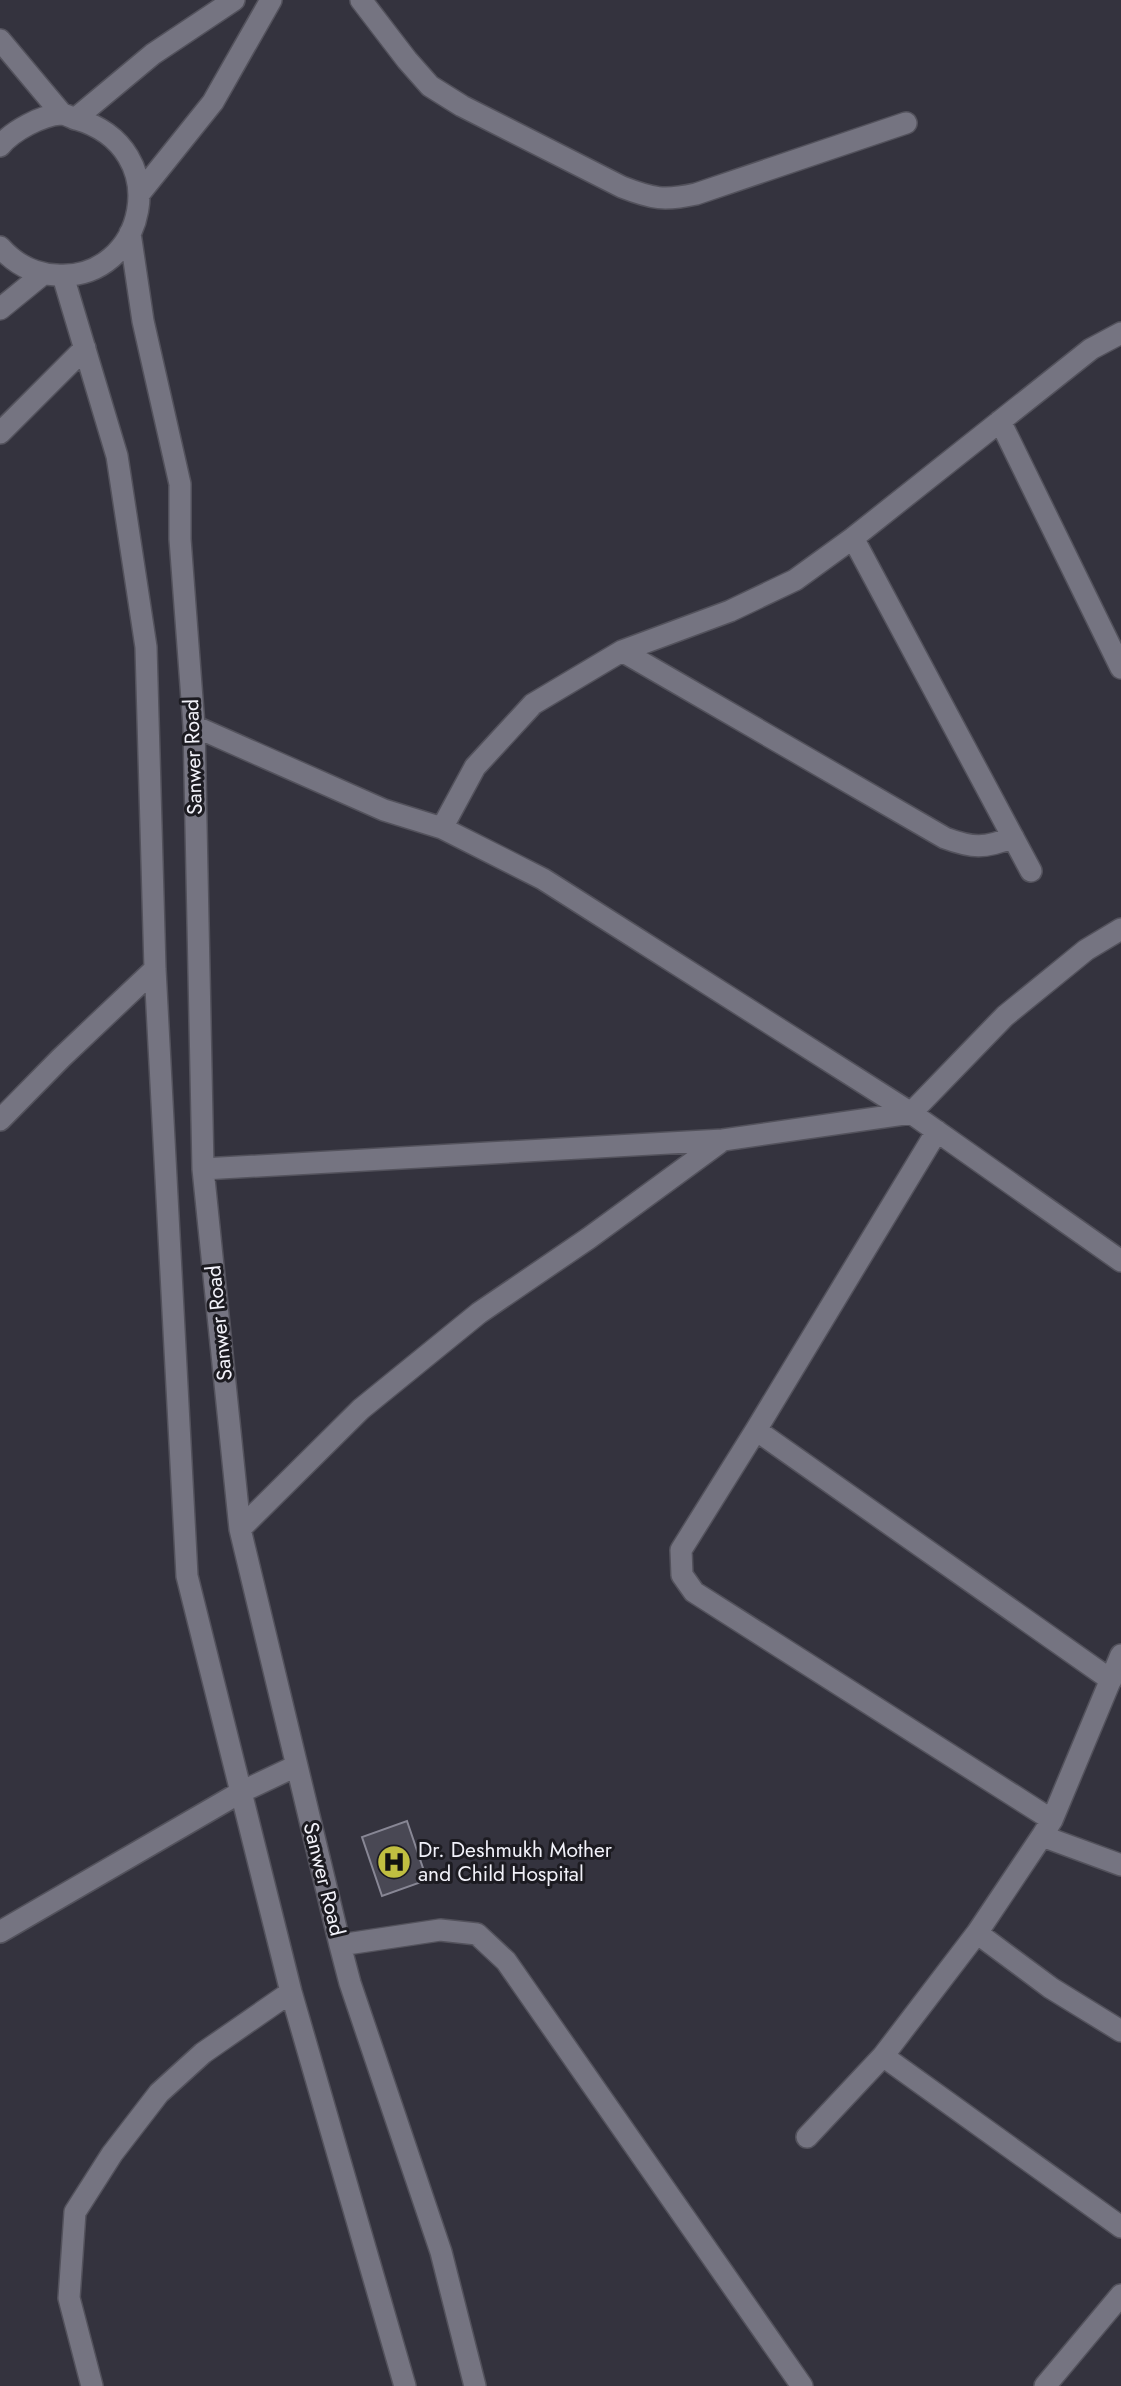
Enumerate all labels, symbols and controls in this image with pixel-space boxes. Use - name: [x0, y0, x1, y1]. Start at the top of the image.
- street label: Sanwer Road: [176, 698, 210, 816]
- street label: Sanwer Road: [198, 1264, 240, 1382]
- street label: Sanwer Road: [295, 1819, 353, 1939]
- place label: Dr. Deshmukh Mother and Child Hospital: [418, 1835, 613, 1889]
- hospital icon: Dr. Deshmukh Mother and Child Hospital: [375, 1843, 413, 1881]

